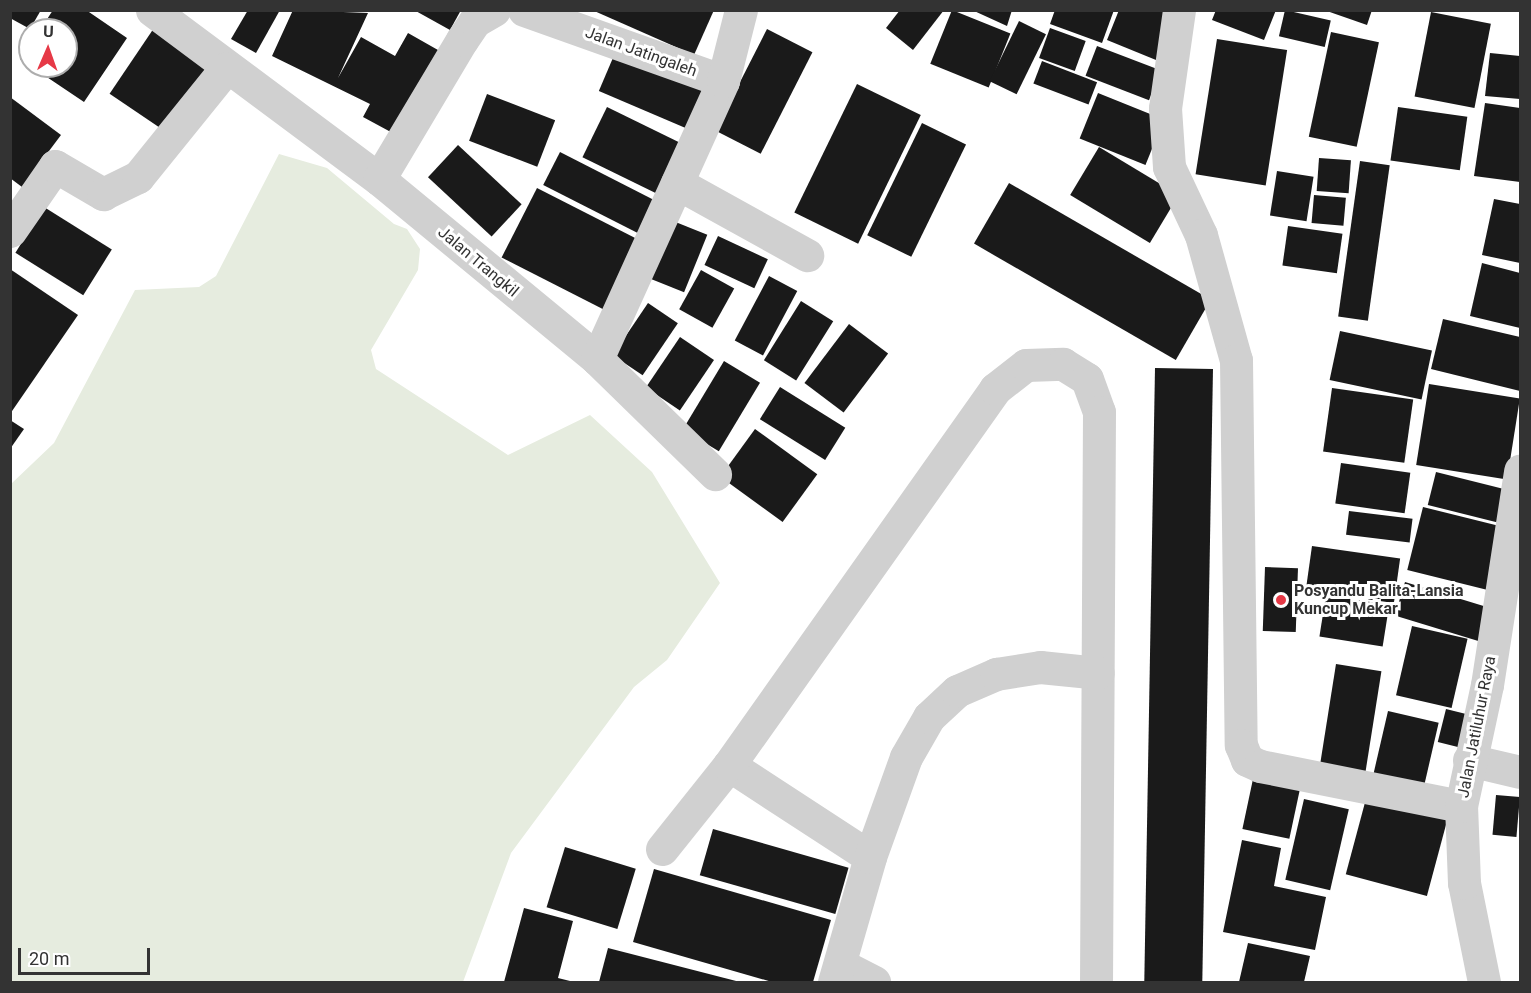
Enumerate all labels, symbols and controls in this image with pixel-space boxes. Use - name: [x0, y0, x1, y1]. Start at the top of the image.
- north arrow: [18, 18, 78, 78]
- text: U: [43, 22, 54, 41]
- street label: Jalan Jatingaleh: [583, 23, 699, 81]
- street label: Jalan Trangkil: [434, 223, 522, 301]
- place label: Posyandu Balita-Lansia Kuncup Mekar: [1294, 581, 1464, 619]
- marker: Posyandu Balita-Lansia Kuncup Mekar: [1272, 591, 1290, 609]
- street label: Jalan Jatiluhur Raya: [1454, 655, 1500, 799]
- scale bar: [21, 936, 153, 974]
- text: 20 m: [29, 948, 69, 969]

